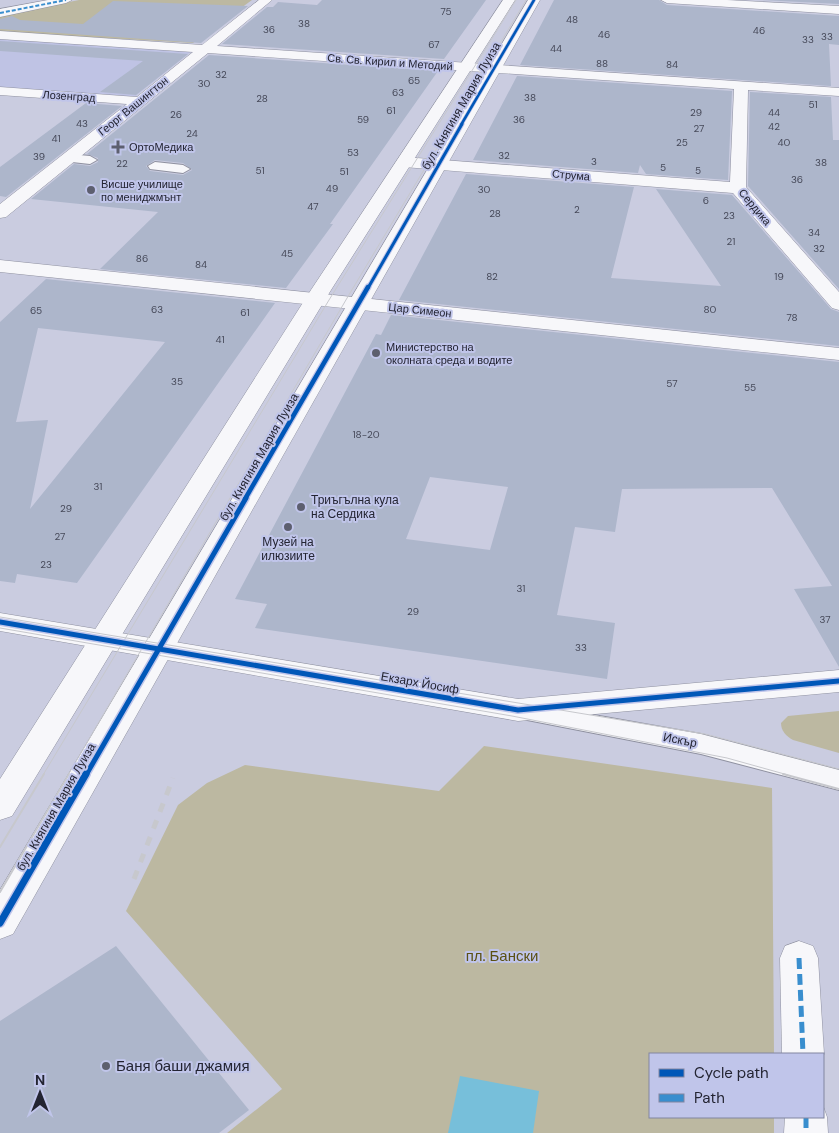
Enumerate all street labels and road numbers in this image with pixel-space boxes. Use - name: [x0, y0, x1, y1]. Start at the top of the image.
- street label: бул. Княгиня Мария Луиза: [418, 39, 504, 173]
- street label: Св. Св. Кирил и Методий: [327, 51, 453, 73]
- street label: Георг Вашингтон: [95, 73, 171, 139]
- street label: Лозенград: [42, 87, 96, 105]
- street label: Струма: [551, 166, 591, 184]
- street label: Сердика: [736, 186, 775, 229]
- street label: Цар Симеон: [388, 300, 452, 320]
- street label: бул. Княгиня Мария Луиза: [216, 390, 302, 524]
- street label: Екзарх Йосиф: [380, 668, 460, 698]
- street label: Искър: [662, 729, 699, 751]
- street label: бул. Княгиня Мария Луиза: [13, 740, 99, 874]

